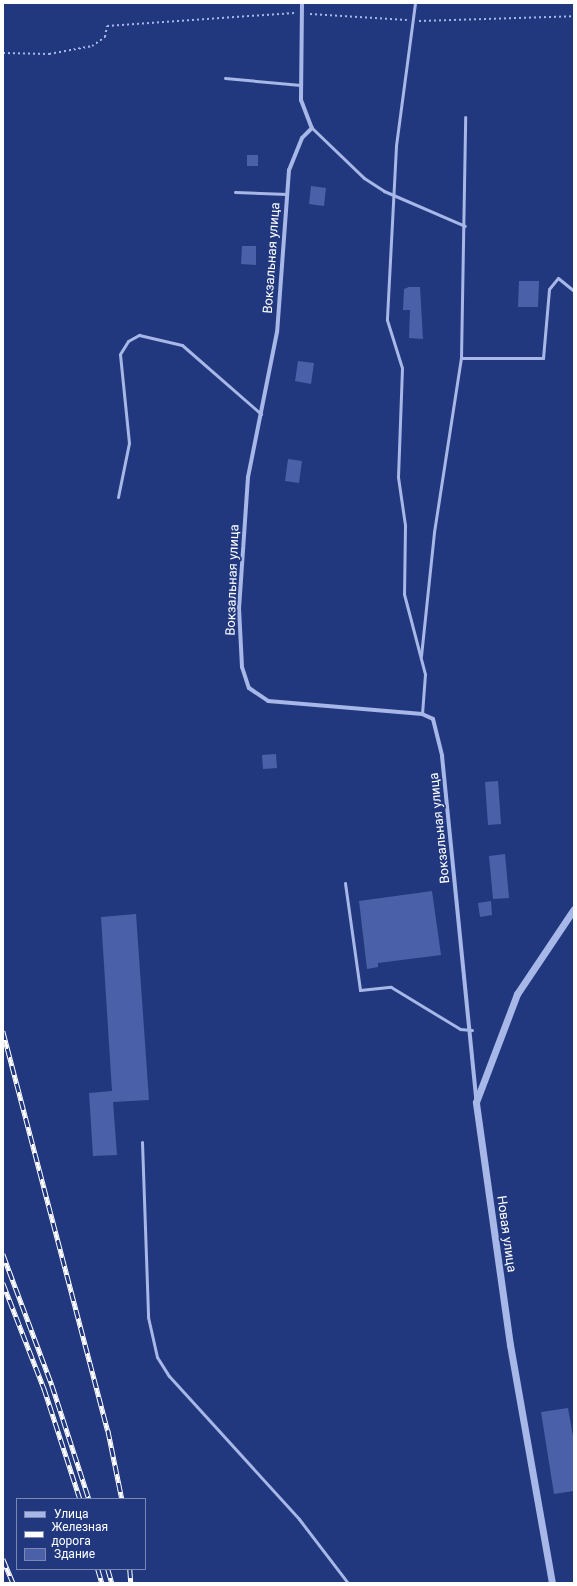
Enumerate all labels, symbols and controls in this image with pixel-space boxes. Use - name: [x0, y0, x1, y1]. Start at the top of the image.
- street label: Вокзальная улица: [260, 202, 284, 314]
- street label: Вокзальная улица: [223, 524, 243, 636]
- street label: Вокзальная улица: [426, 772, 454, 884]
- street label: Новая улица: [493, 1195, 519, 1273]
- legend: [16, 1498, 146, 1570]
- text: Улица: [54, 1507, 89, 1521]
- text: Железная дорога: [52, 1520, 108, 1548]
- text: Здание: [54, 1547, 95, 1561]

